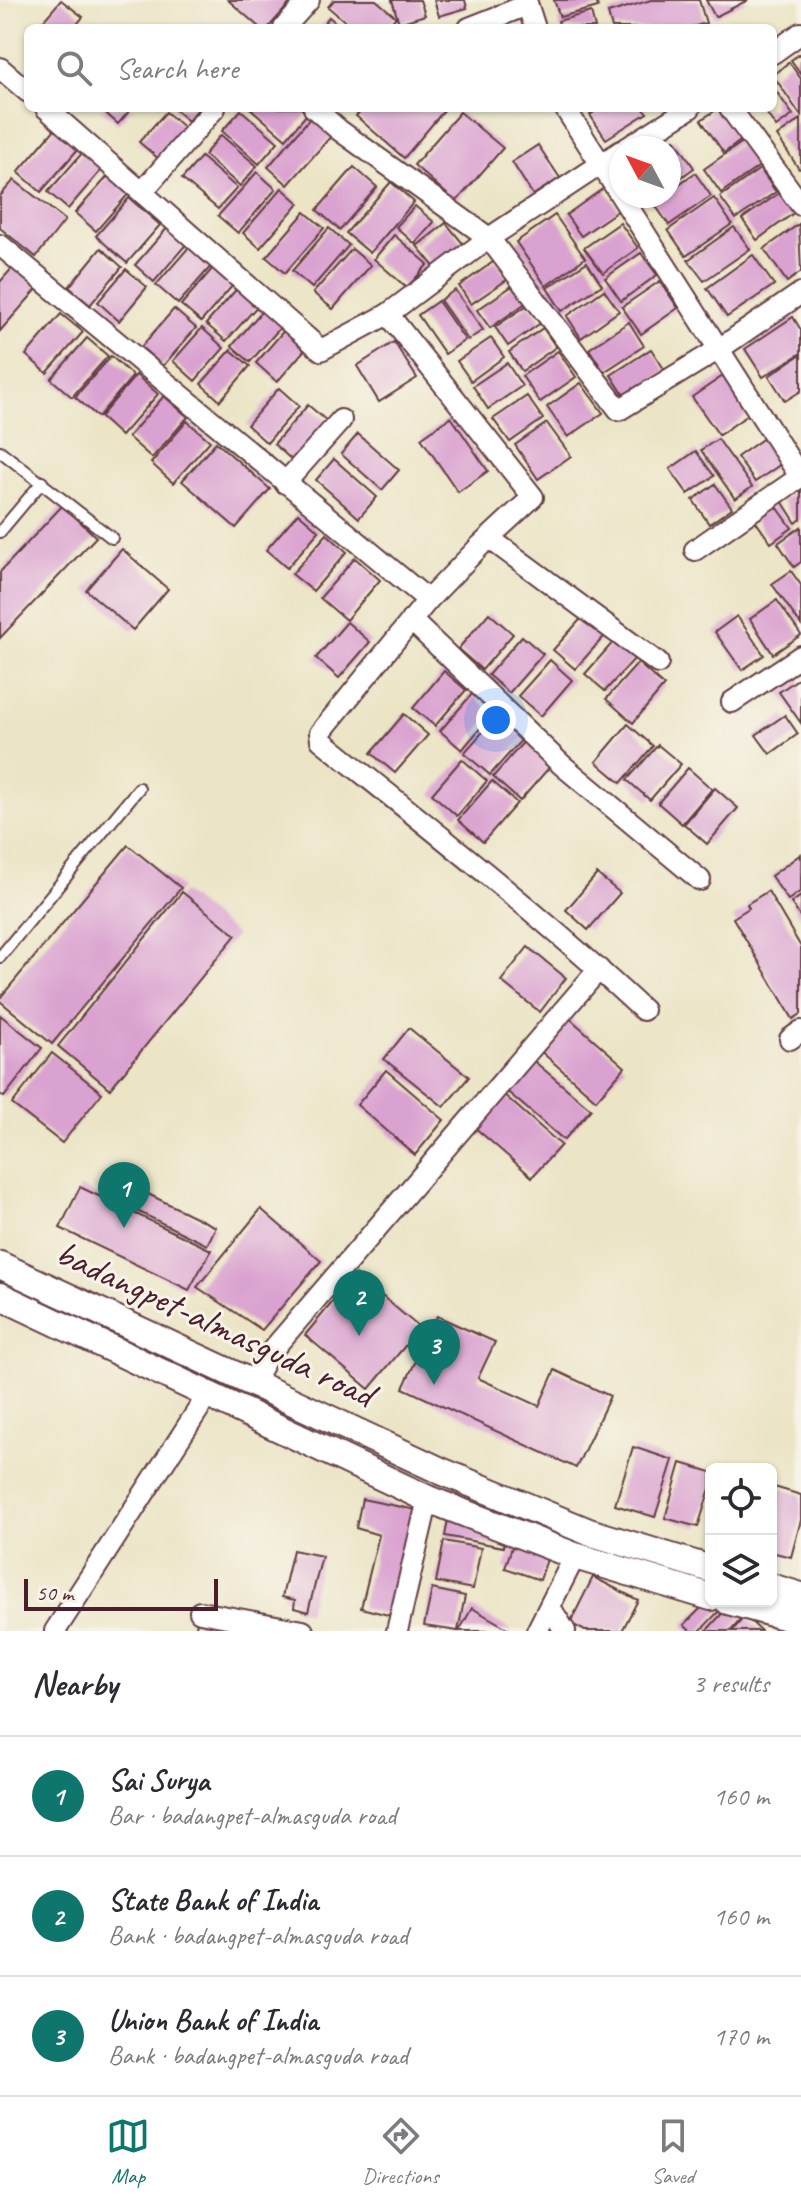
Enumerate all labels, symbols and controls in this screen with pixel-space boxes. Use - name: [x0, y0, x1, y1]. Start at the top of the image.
- search box: [24, 24, 777, 112]
- icon: search: [52, 46, 96, 90]
- text: Search here: [116, 49, 238, 87]
- north arrow: [609, 136, 681, 208]
- your location: [476, 700, 516, 740]
- pin: 1: [98, 1162, 150, 1228]
- street label: badangpet-almasguda road: [48, 1229, 387, 1420]
- pin: 2: [333, 1270, 385, 1336]
- pin: 3: [408, 1319, 460, 1385]
- map controls: [705, 1463, 777, 1607]
- button: locate: [705, 1463, 777, 1535]
- button: layers: [705, 1535, 777, 1607]
- scale bar: [24, 1575, 218, 1611]
- text: 50 m: [36, 1579, 73, 1607]
- text: Nearby: [32, 1662, 118, 1705]
- text: 3 results: [693, 1667, 769, 1700]
- text: Sai Surya: [108, 1761, 209, 1799]
- text: 1: [52, 1780, 64, 1813]
- text: 160 m: [713, 1780, 769, 1813]
- text: Bar · badangpet-almasguda road: [108, 1799, 396, 1832]
- text: State Bank of India: [108, 1881, 318, 1919]
- text: 2: [52, 1900, 64, 1933]
- text: 160 m: [713, 1900, 769, 1933]
- text: Bank · badangpet-almasguda road: [108, 1919, 408, 1952]
- text: Union Bank of India: [108, 2001, 318, 2039]
- text: 3: [52, 2020, 64, 2053]
- text: 170 m: [713, 2020, 769, 2053]
- text: Bank · badangpet-almasguda road: [108, 2039, 408, 2072]
- tab: Map: [106, 2114, 150, 2190]
- tab: Directions: [362, 2114, 439, 2190]
- tab: Saved: [651, 2114, 695, 2190]

